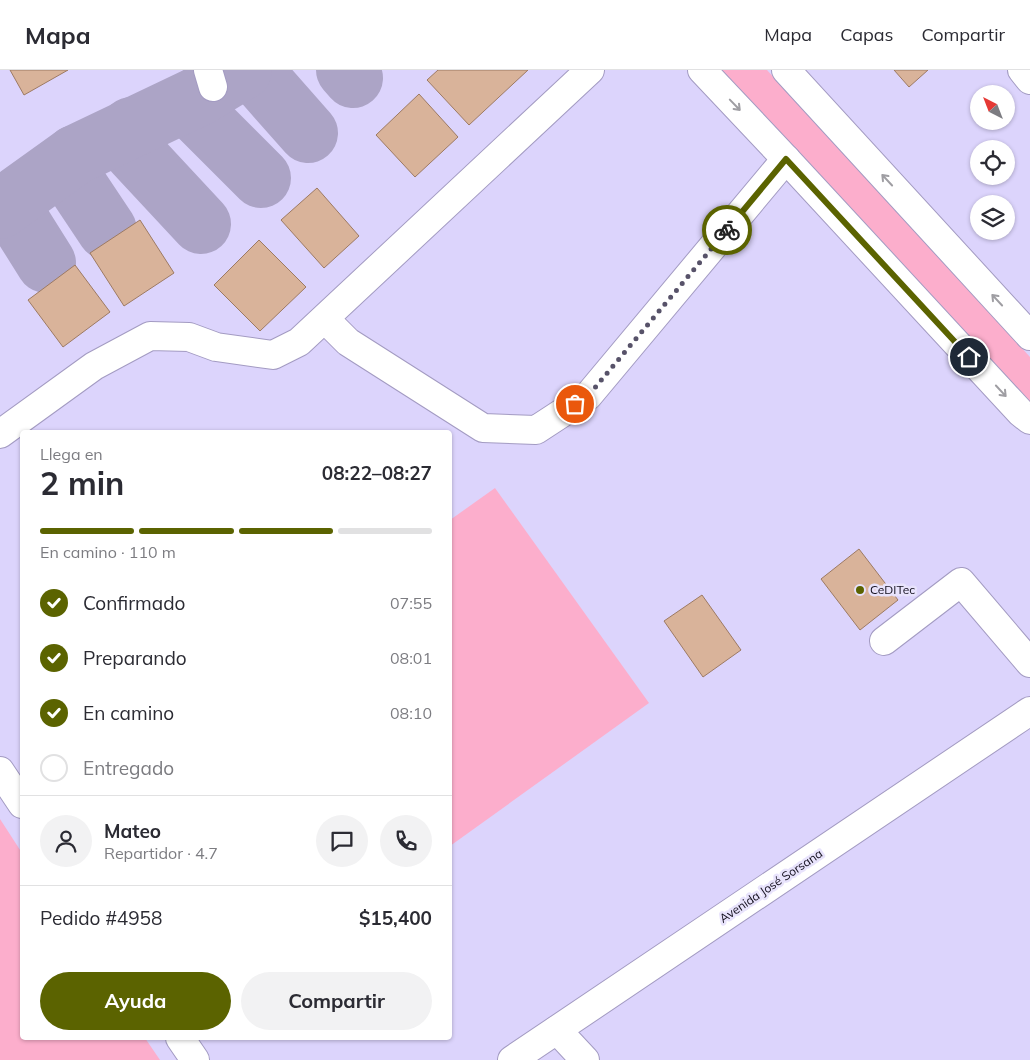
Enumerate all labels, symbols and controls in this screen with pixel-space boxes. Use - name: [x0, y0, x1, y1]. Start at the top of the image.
- text: Mapa: [25, 20, 91, 50]
- text: Mapa: [764, 23, 812, 46]
- text: Capas: [840, 23, 894, 46]
- text: Compartir: [922, 23, 1005, 46]
- north arrow: [970, 85, 1015, 130]
- map controls: [970, 85, 1015, 240]
- one-way arrow: [729, 99, 741, 112]
- button: locate: [970, 140, 1015, 185]
- one-way arrow: [881, 174, 893, 187]
- button: layers: [970, 195, 1015, 240]
- courier: [702, 205, 752, 255]
- icon: bike: [713, 216, 741, 244]
- one-way arrow: [991, 294, 1003, 307]
- pin: [948, 336, 990, 378]
- icon: home: [955, 343, 983, 371]
- pin: [554, 383, 596, 425]
- one-way arrow: [995, 385, 1007, 397]
- icon: bag: [561, 390, 589, 418]
- text: Llega en: [40, 444, 103, 464]
- text: 08:22–08:27: [322, 461, 432, 485]
- text: 2 min: [40, 463, 124, 503]
- text: En camino · 110 m: [40, 542, 176, 562]
- place label: CeDITec: [870, 582, 915, 597]
- marker: CeDITec: [854, 584, 866, 596]
- icon: check: [40, 589, 68, 617]
- text: Confirmado: [83, 591, 185, 615]
- text: 07:55: [390, 593, 432, 613]
- icon: check: [40, 644, 68, 672]
- text: Preparando: [83, 646, 187, 670]
- text: 08:01: [390, 648, 432, 668]
- icon: check: [40, 699, 68, 727]
- text: En camino: [83, 701, 174, 725]
- text: 08:10: [390, 703, 432, 723]
- text: Entregado: [83, 756, 174, 780]
- button: person: [40, 815, 92, 867]
- button: chat: [316, 815, 368, 867]
- button: phone: [380, 815, 432, 867]
- text: Mateo: [104, 819, 161, 843]
- text: Repartidor · 4.7: [104, 843, 218, 863]
- street label: Avenida José Sorsana: [716, 845, 825, 926]
- text: Pedido #4958: [40, 906, 162, 930]
- text: $15,400: [359, 906, 432, 930]
- button: Ayuda: [40, 972, 231, 1030]
- button: Compartir: [241, 972, 432, 1030]

